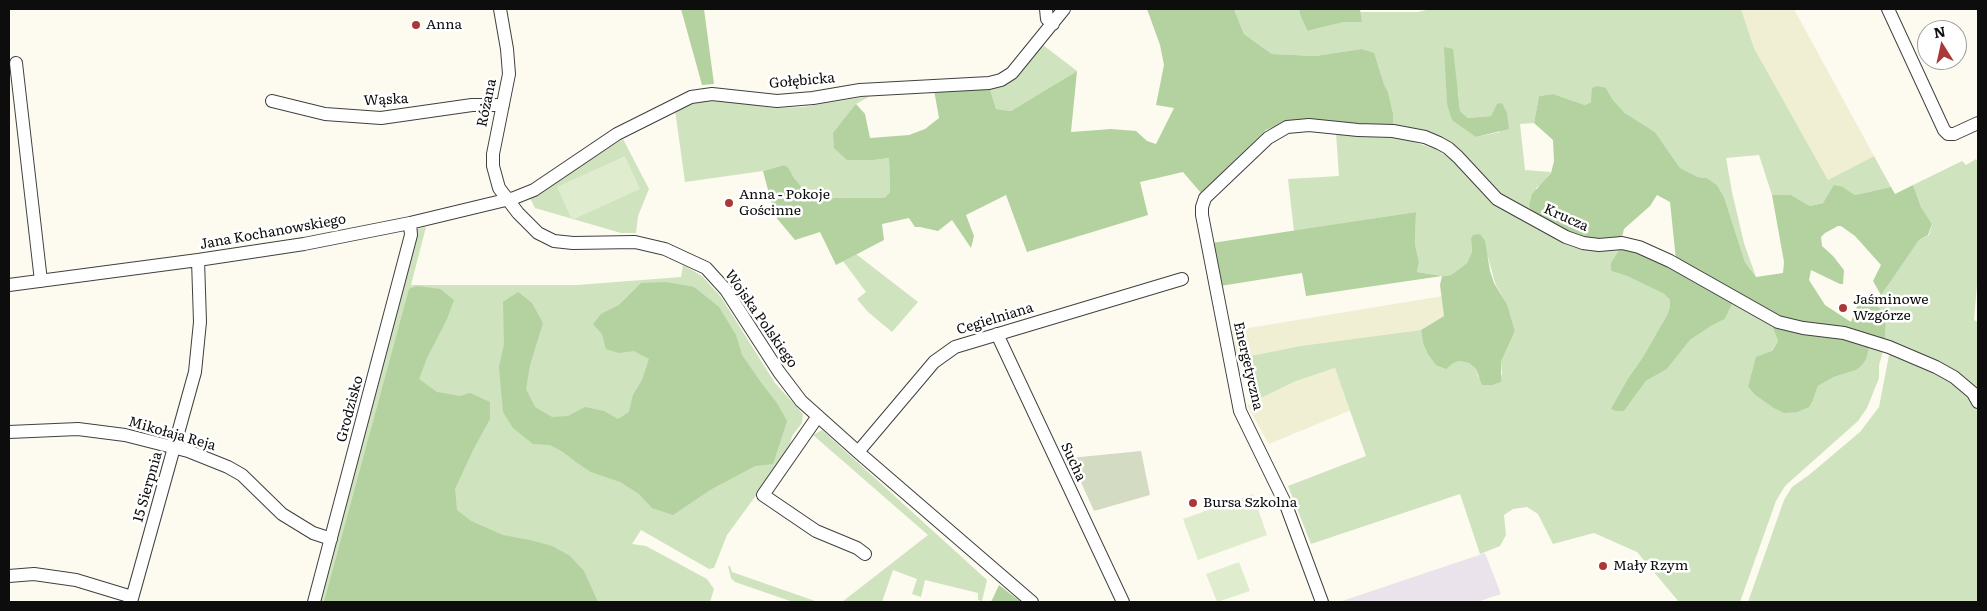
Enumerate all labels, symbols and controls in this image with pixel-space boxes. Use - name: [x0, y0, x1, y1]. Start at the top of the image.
- place label: Anna: [426, 17, 462, 33]
- marker: Anna: [410, 19, 422, 31]
- north arrow: [1917, 20, 1967, 70]
- text: N: [1932, 20, 1947, 42]
- street label: Gołębicka: [768, 70, 836, 92]
- street label: Różana: [474, 77, 500, 129]
- street label: Wąska: [363, 90, 409, 110]
- place label: Anna - Pokoje Gościnne: [739, 187, 830, 220]
- marker: Anna - Pokoje Gościnne: [723, 197, 735, 209]
- street label: Krucza: [1541, 201, 1591, 235]
- street label: Jana Kochanowskiego: [199, 211, 347, 253]
- street label: Wojska Polskiego: [721, 267, 801, 371]
- place label: Jaśminowe Wzgórze: [1853, 292, 1929, 324]
- street label: Cegielniana: [955, 299, 1035, 339]
- marker: Jaśminowe Wzgórze: [1837, 302, 1849, 314]
- street label: Energetyczna: [1230, 320, 1266, 412]
- street label: Grodzisko: [333, 374, 367, 444]
- street label: Mikołaja Reja: [126, 414, 218, 454]
- street label: Sucha: [1057, 440, 1089, 484]
- street label: 15 Sierpnia: [130, 450, 166, 524]
- place label: Bursa Szkolna: [1203, 495, 1297, 511]
- marker: Bursa Szkolna: [1187, 497, 1199, 509]
- place label: Mały Rzym: [1613, 558, 1688, 574]
- marker: Mały Rzym: [1597, 560, 1609, 572]

